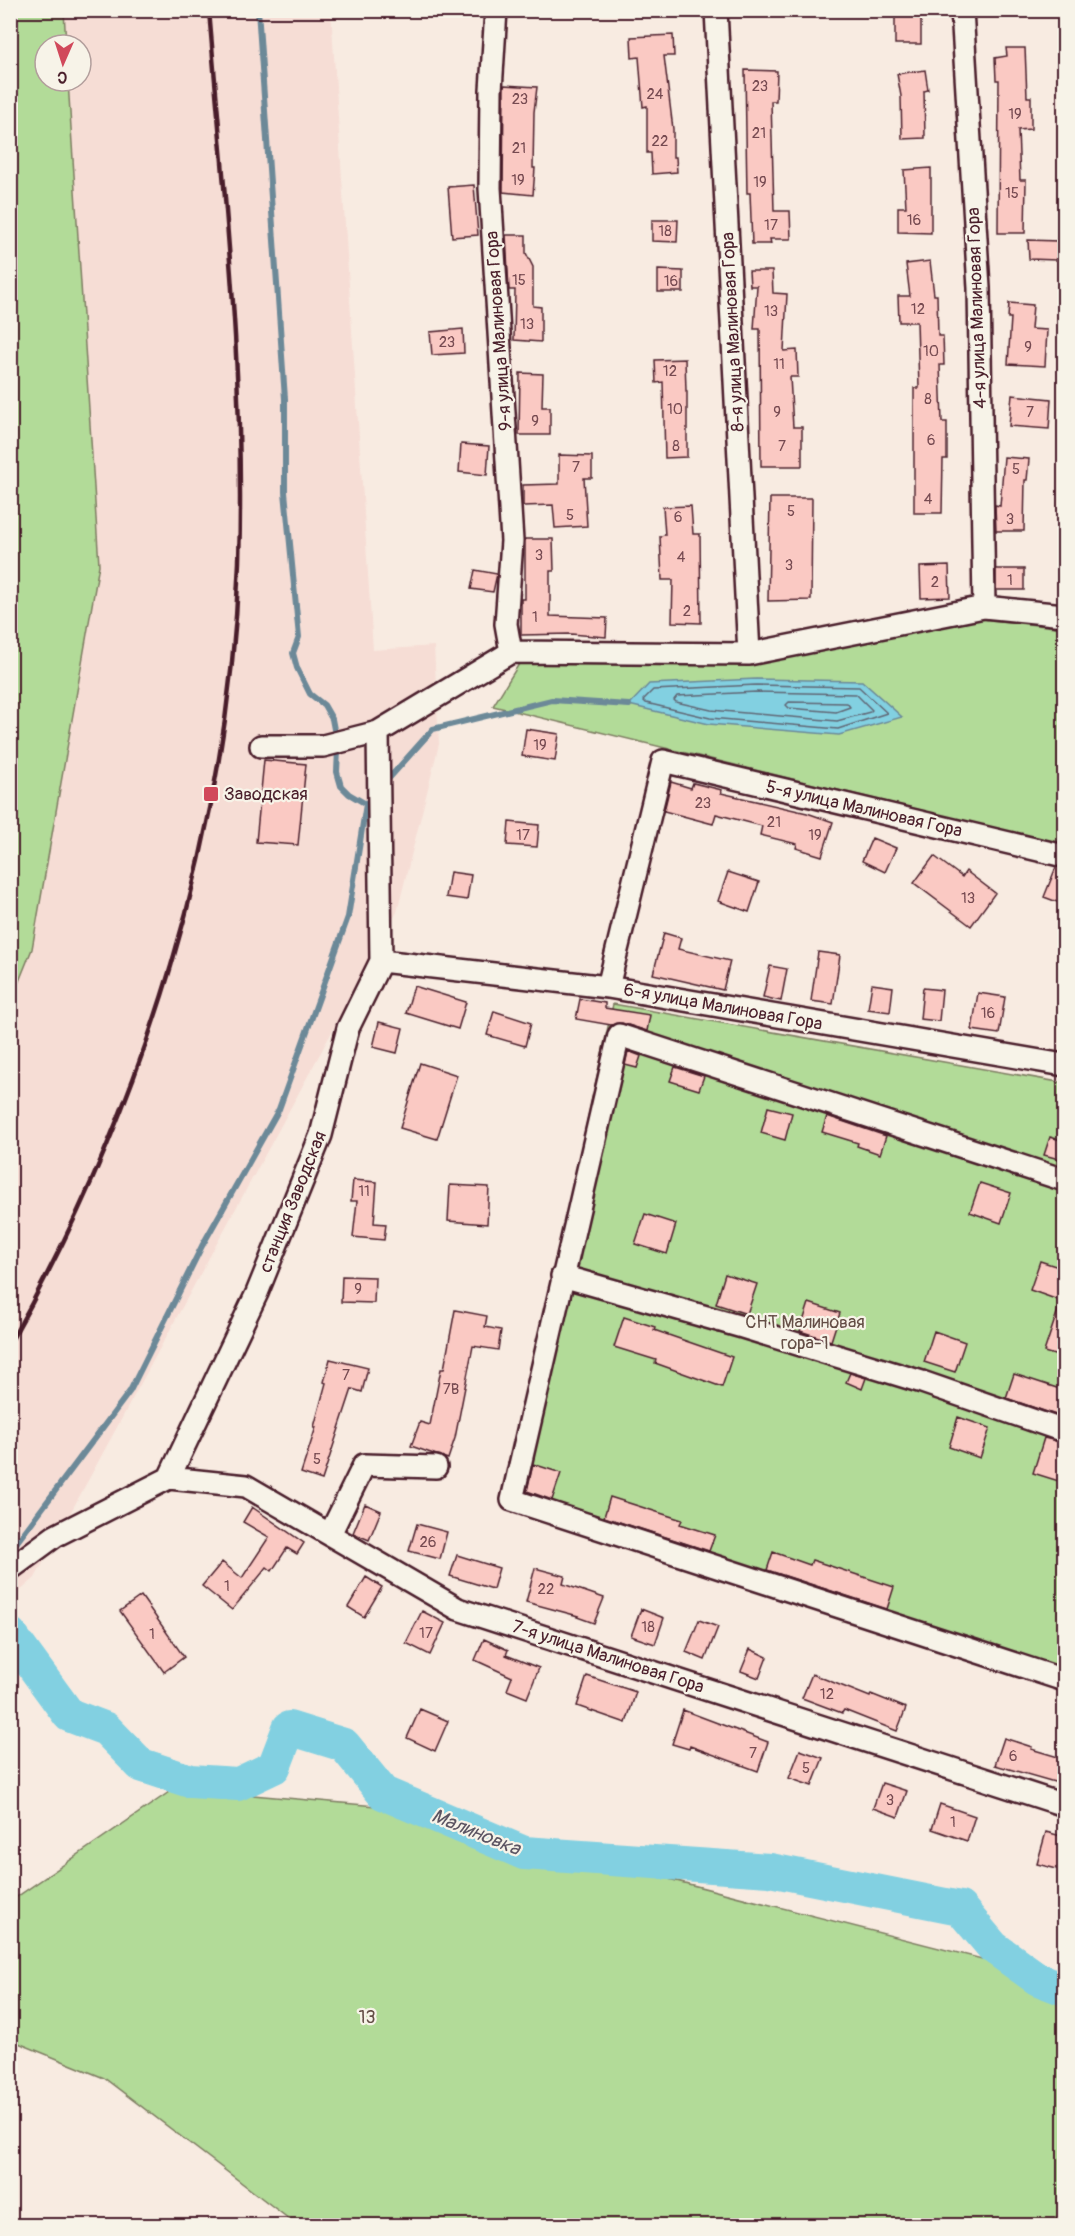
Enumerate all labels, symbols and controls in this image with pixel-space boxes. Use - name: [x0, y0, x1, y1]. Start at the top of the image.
- north arrow: [33, 33, 93, 93]
- text: С: [57, 67, 68, 87]
- house number: 23: [752, 77, 768, 96]
- house number: 24: [646, 85, 664, 104]
- house number: 23: [512, 90, 528, 109]
- house number: 19: [1008, 105, 1022, 124]
- house number: 21: [752, 124, 766, 143]
- house number: 22: [652, 132, 668, 151]
- house number: 21: [512, 139, 526, 158]
- house number: 19: [511, 171, 525, 190]
- house number: 19: [753, 173, 767, 192]
- house number: 15: [1005, 184, 1019, 203]
- street label: 4-я улица Малиновая Гора: [962, 207, 992, 409]
- house number: 16: [907, 211, 921, 230]
- house number: 17: [764, 216, 778, 235]
- house number: 18: [658, 222, 672, 241]
- street label: 9-я улица Малиновая Гора: [481, 230, 517, 432]
- street label: 8-я улица Малиновая Гора: [716, 232, 750, 432]
- house number: 15: [512, 271, 526, 290]
- house number: 16: [664, 272, 678, 291]
- house number: 12: [911, 300, 925, 319]
- house number: 13: [764, 302, 778, 321]
- house number: 13: [520, 315, 534, 334]
- house number: 23: [439, 333, 455, 352]
- house number: 9: [1024, 338, 1032, 357]
- house number: 10: [923, 342, 939, 361]
- house number: 11: [773, 355, 785, 374]
- house number: 12: [663, 362, 677, 381]
- house number: 8: [924, 390, 932, 409]
- house number: 10: [667, 400, 683, 419]
- house number: 9: [773, 403, 781, 422]
- house number: 7: [1026, 403, 1034, 422]
- house number: 9: [531, 412, 539, 431]
- house number: 6: [927, 431, 935, 450]
- house number: 8: [672, 437, 680, 456]
- house number: 7: [778, 437, 786, 456]
- house number: 7: [572, 458, 580, 477]
- house number: 5: [1012, 460, 1020, 479]
- house number: 4: [924, 490, 933, 509]
- house number: 5: [787, 502, 795, 521]
- house number: 5: [566, 506, 574, 525]
- house number: 6: [674, 508, 682, 527]
- house number: 3: [1006, 510, 1014, 529]
- house number: 3: [535, 546, 543, 565]
- house number: 4: [677, 548, 686, 567]
- house number: 3: [785, 556, 793, 575]
- house number: 1: [1007, 571, 1013, 590]
- house number: 2: [931, 573, 939, 592]
- house number: 2: [683, 602, 691, 621]
- house number: 1: [532, 608, 538, 627]
- house number: 19: [533, 736, 547, 755]
- street label: 5-я улица Малиновая Гора: [764, 775, 964, 843]
- place label: Заводская: [224, 783, 308, 806]
- marker: Заводская: [202, 785, 220, 803]
- house number: 23: [695, 794, 711, 813]
- house number: 21: [767, 813, 781, 832]
- house number: 17: [516, 826, 530, 845]
- house number: 19: [808, 826, 822, 845]
- house number: 13: [961, 889, 975, 908]
- street label: 6-я улица Малиновая Гора: [622, 978, 824, 1036]
- house number: 16: [981, 1004, 995, 1023]
- street label: станция Заводская: [254, 1128, 332, 1276]
- house number: 11: [358, 1182, 370, 1201]
- house number: 9: [354, 1280, 362, 1299]
- park label: СНТ Малиновая гора-1: [745, 1311, 865, 1355]
- house number: 7: [342, 1366, 350, 1385]
- house number: 7В: [443, 1380, 459, 1399]
- house number: 5: [313, 1450, 321, 1469]
- house number: 26: [419, 1533, 437, 1552]
- house number: 1: [224, 1577, 230, 1596]
- house number: 22: [538, 1580, 554, 1599]
- street label: 7-я улица Малиновая Гора: [509, 1615, 707, 1699]
- house number: 18: [641, 1618, 655, 1637]
- house number: 17: [419, 1624, 433, 1643]
- house number: 1: [149, 1625, 155, 1644]
- house number: 12: [820, 1685, 834, 1704]
- house number: 7: [749, 1744, 757, 1763]
- house number: 6: [1009, 1747, 1017, 1766]
- house number: 5: [802, 1759, 810, 1778]
- house number: 3: [886, 1791, 894, 1810]
- water label: Малиновка: [428, 1803, 526, 1862]
- house number: 1: [950, 1813, 956, 1832]
- park label: 13: [358, 2006, 376, 2029]

